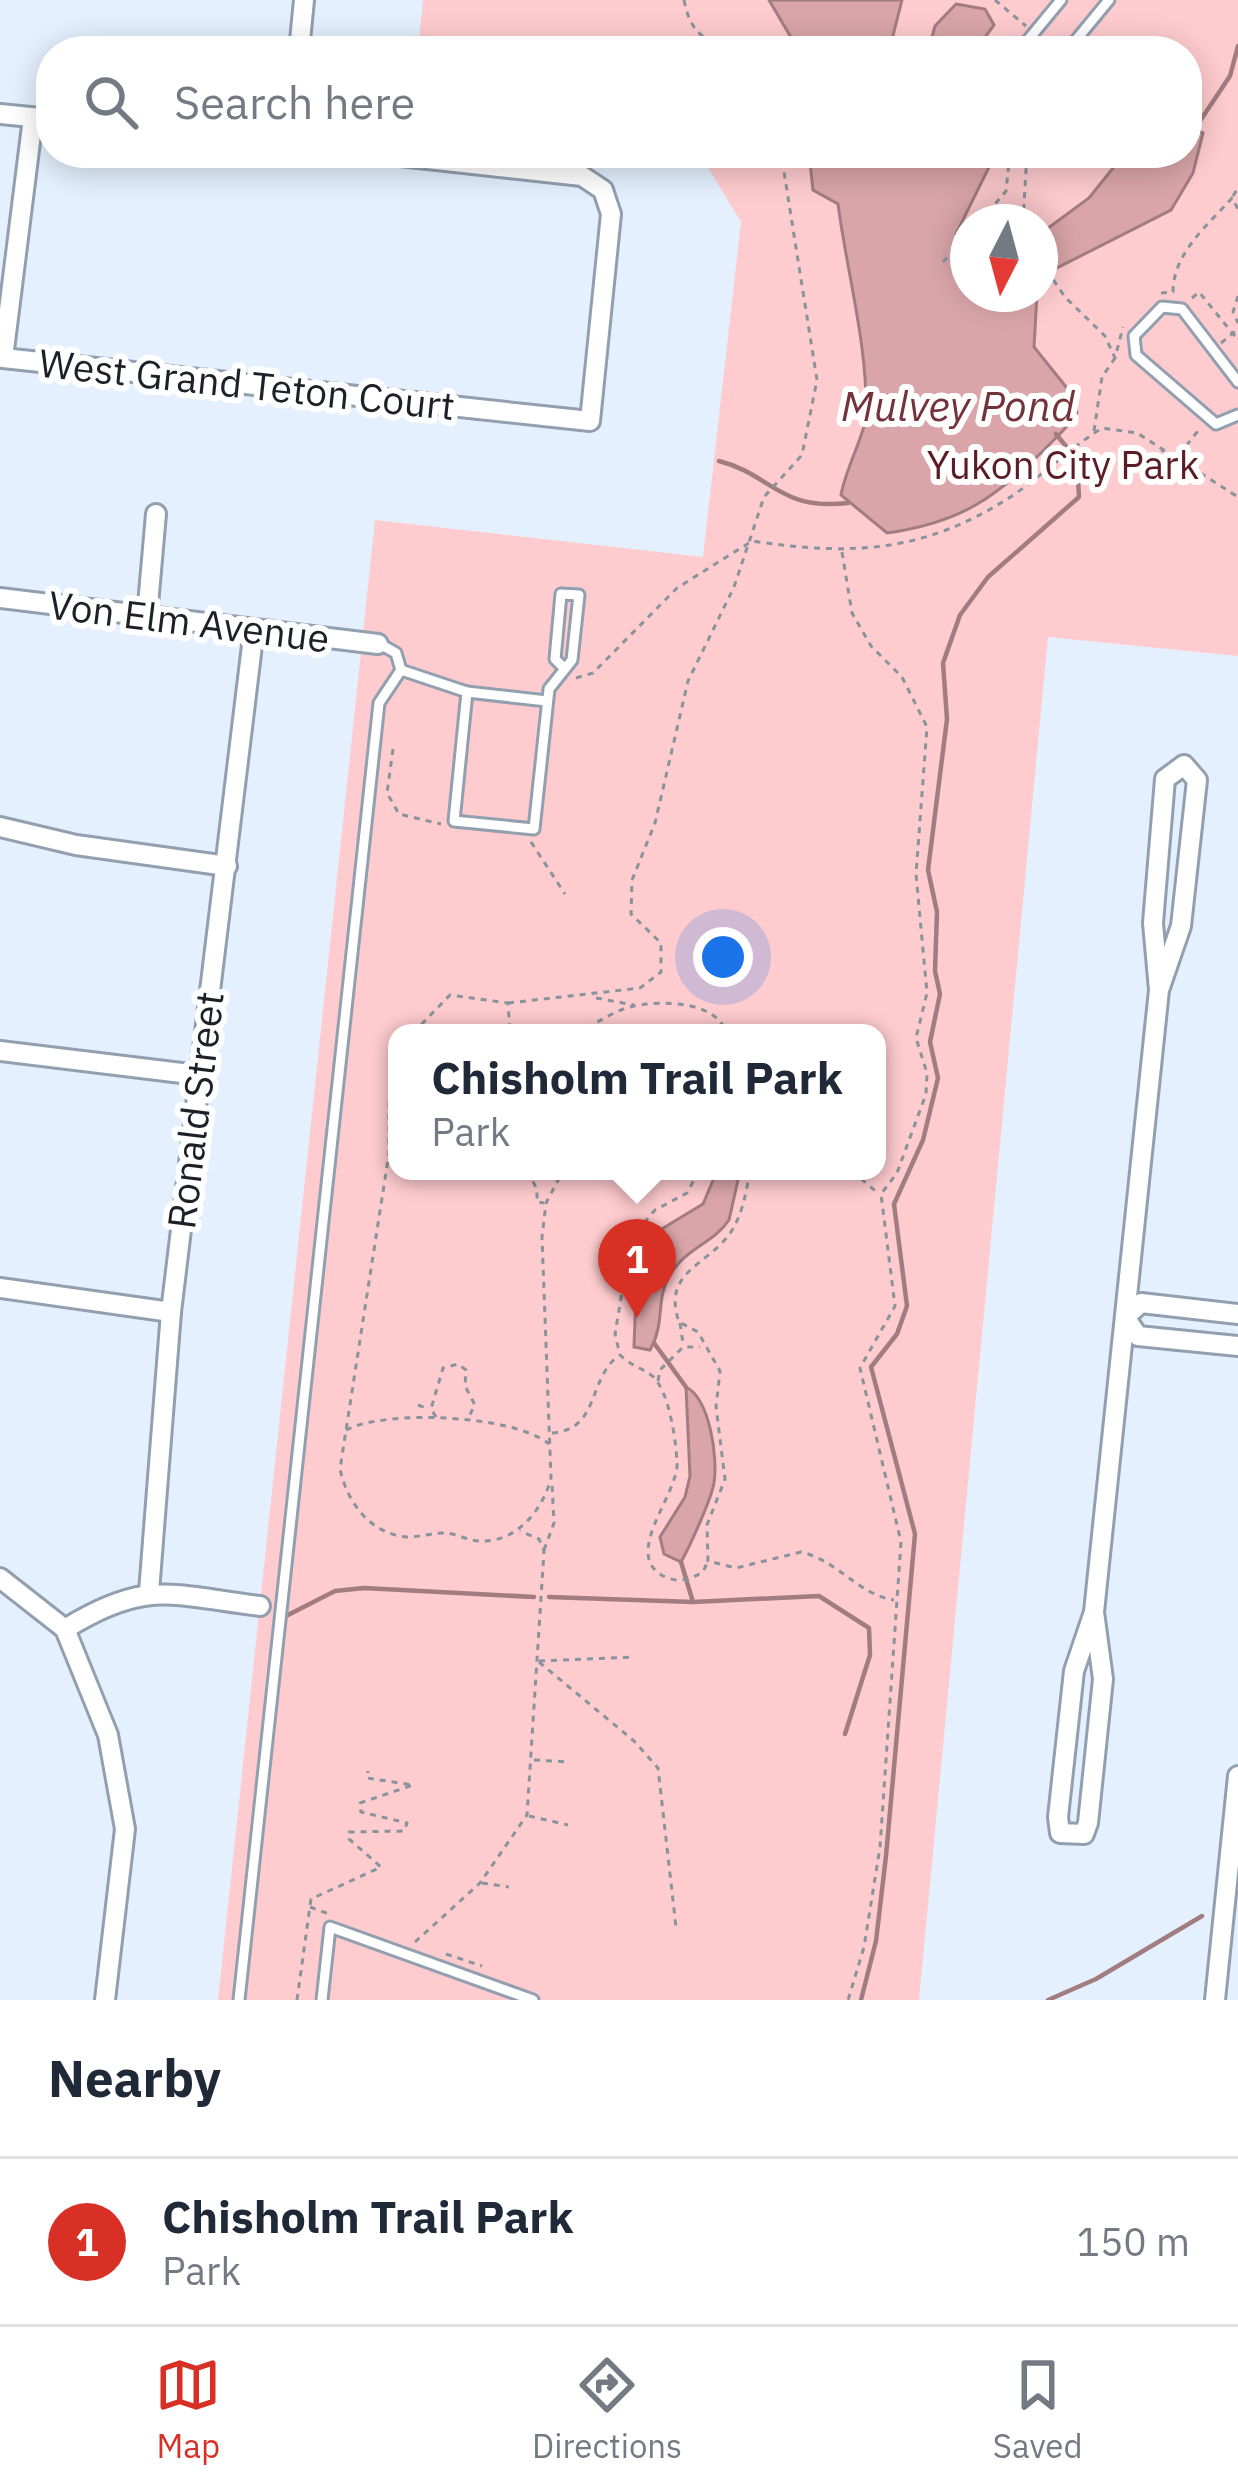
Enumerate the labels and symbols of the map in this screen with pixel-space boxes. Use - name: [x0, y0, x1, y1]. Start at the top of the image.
- north arrow: [950, 204, 1058, 312]
- street label: West Grand Teton Court: [37, 337, 457, 431]
- water label: Mulvey Pond: [841, 378, 1076, 433]
- park label: Yukon City Park: [927, 439, 1199, 490]
- street label: Von Elm Avenue: [46, 578, 332, 664]
- your location: [693, 927, 753, 987]
- street label: Ronald Street: [155, 988, 235, 1232]
- pin: 1: [598, 1219, 676, 1318]

